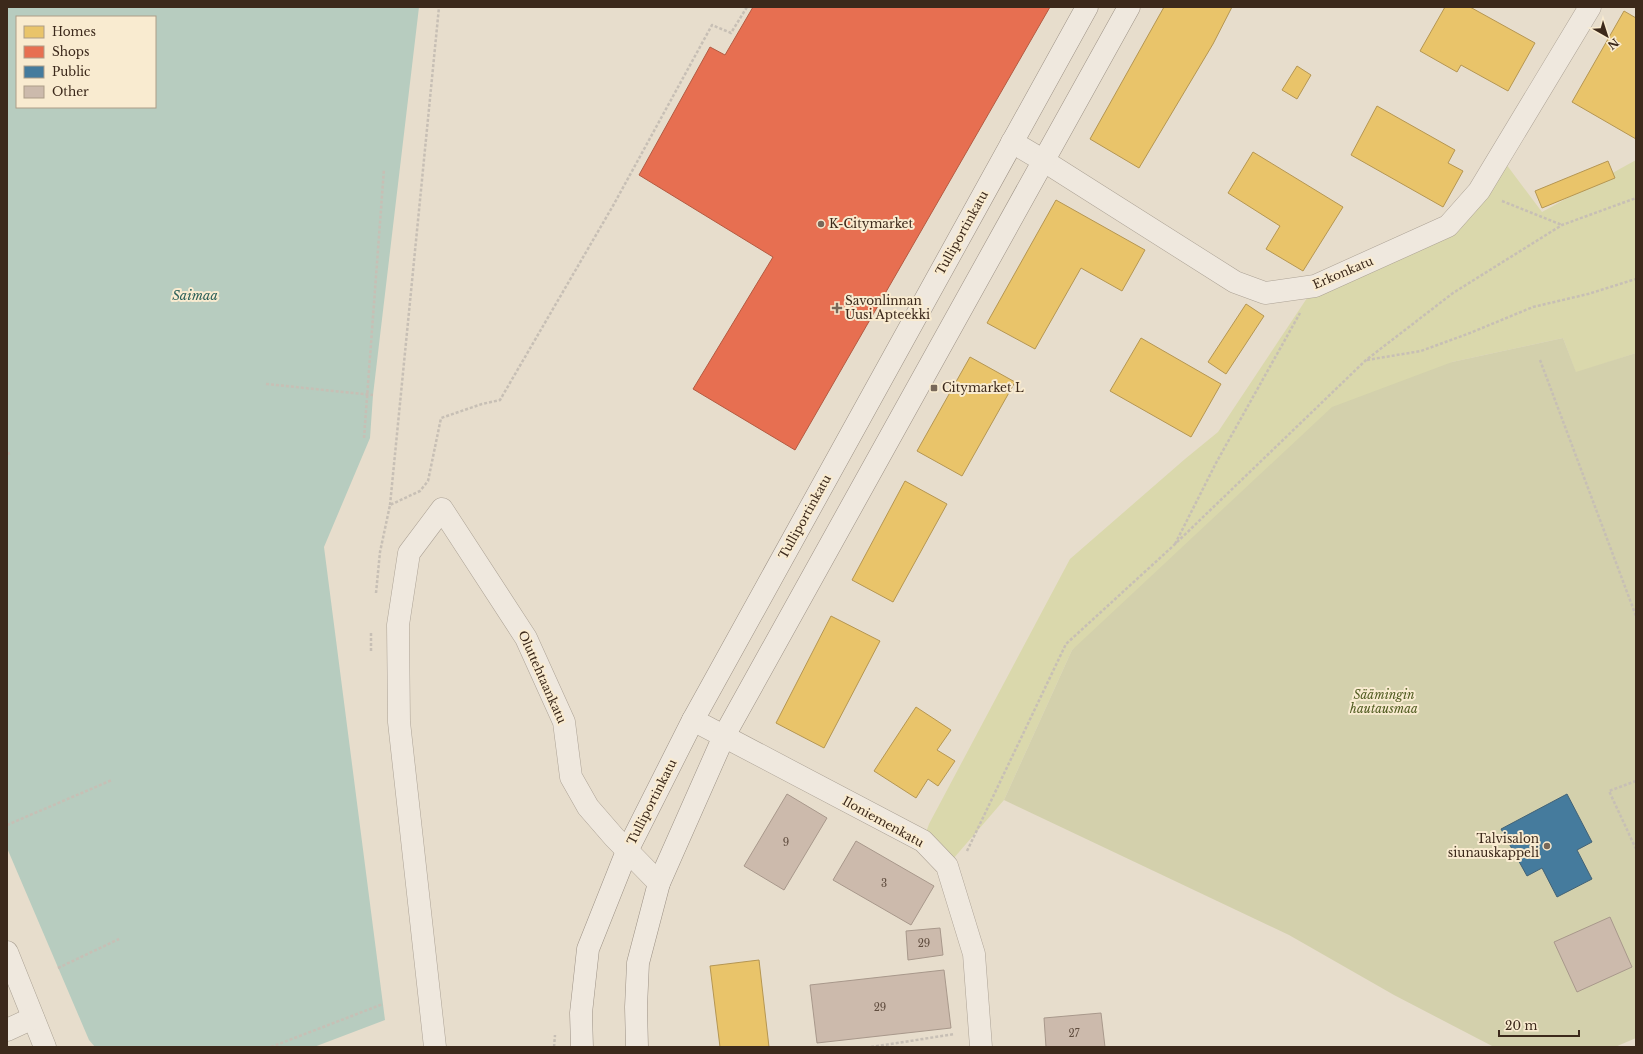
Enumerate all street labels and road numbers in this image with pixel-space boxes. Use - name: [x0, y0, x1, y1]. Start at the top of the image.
- street label: Tulliportinkatu: [932, 188, 991, 278]
- street label: Erkonkatu: [1310, 253, 1375, 292]
- street label: Tulliportinkatu: [775, 472, 834, 562]
- street label: Oluttehtaankatu: [515, 628, 570, 726]
- street label: Tulliportinkatu: [624, 756, 680, 847]
- street label: Iloniemenkatu: [840, 793, 927, 850]

